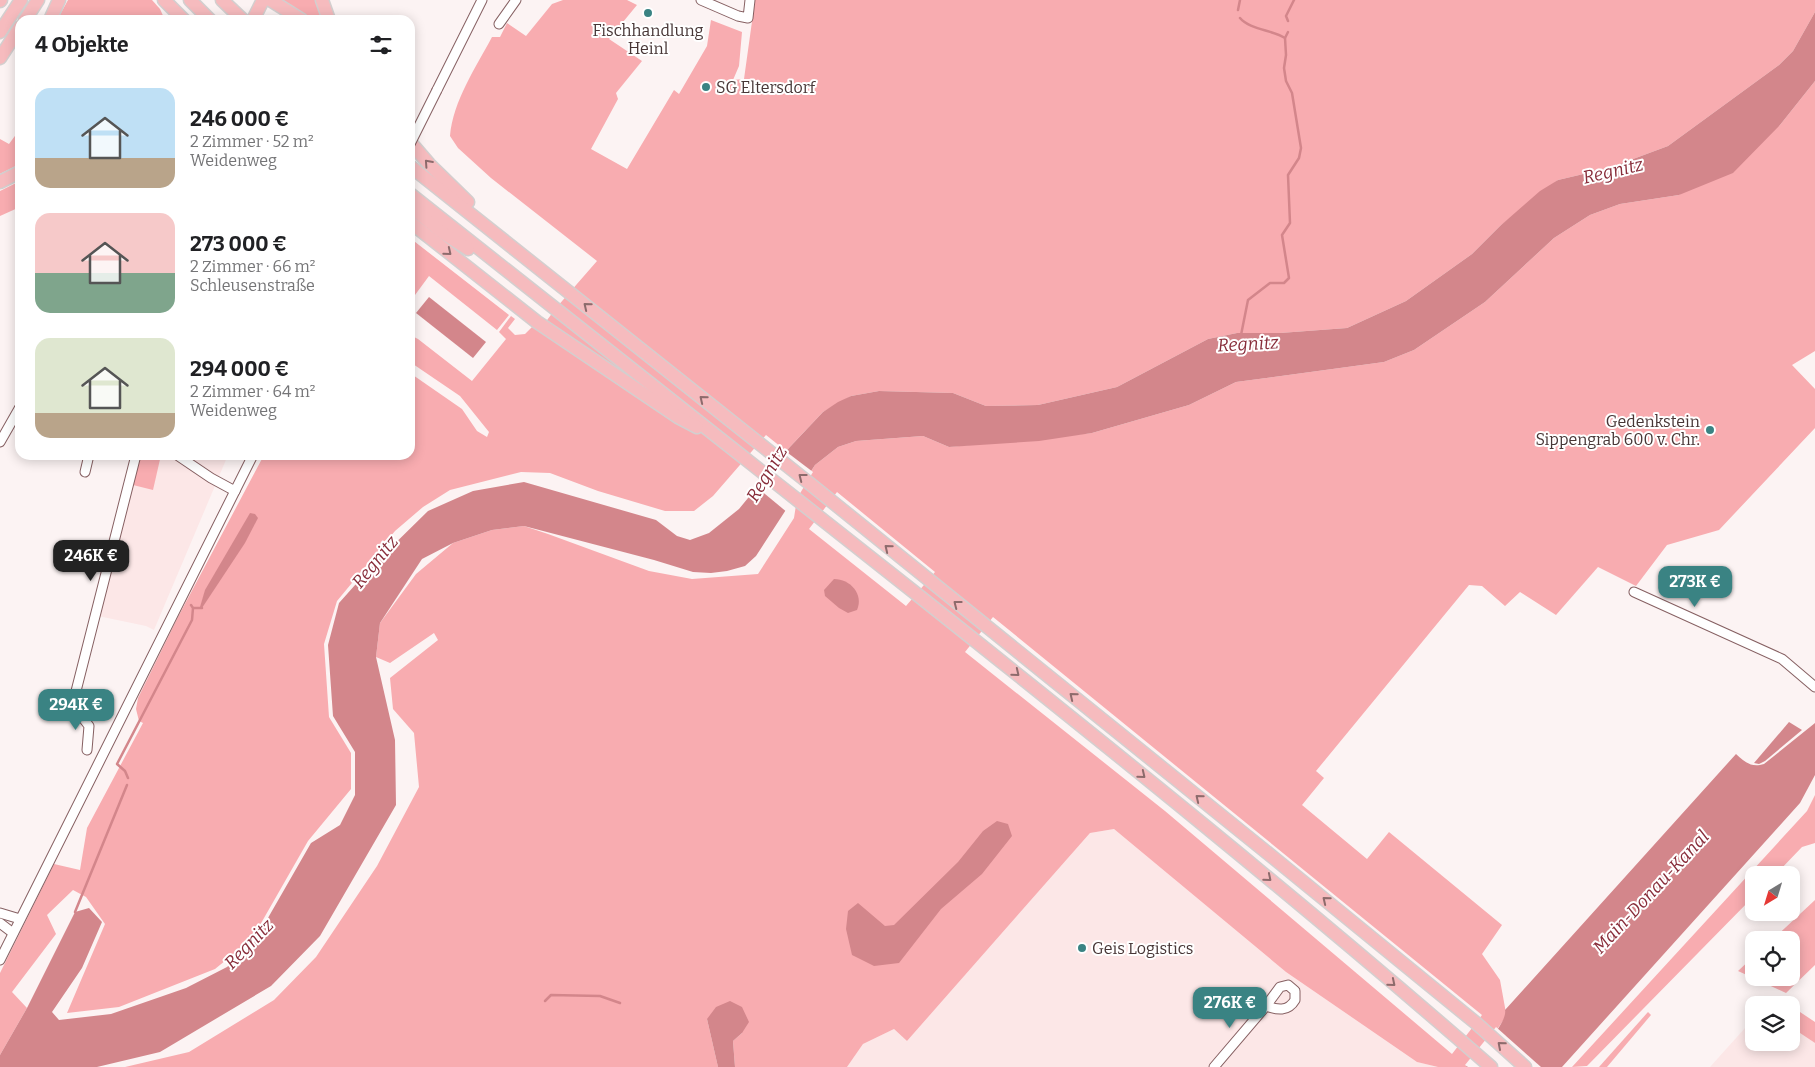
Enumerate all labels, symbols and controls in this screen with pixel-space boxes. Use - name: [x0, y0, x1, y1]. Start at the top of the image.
- marker: Fischhandlung Heinl: [642, 7, 654, 19]
- place label: Fischhandlung Heinl: [593, 21, 704, 58]
- icon: filters: [367, 31, 395, 59]
- text: 4 Objekte: [35, 32, 129, 58]
- place label: SG Eltersdorf: [716, 78, 817, 97]
- marker: SG Eltersdorf: [700, 81, 712, 93]
- text: 246 000 €: [190, 106, 289, 132]
- icon: home: [75, 108, 135, 168]
- text: 2 Zimmer · 52 m²: [190, 132, 314, 151]
- text: Weidenweg: [190, 151, 277, 170]
- water label: Regnitz: [1581, 153, 1646, 189]
- one-way arrow: [425, 159, 434, 168]
- text: 273 000 €: [190, 231, 287, 257]
- icon: home: [75, 233, 135, 293]
- one-way arrow: [442, 246, 451, 254]
- text: 2 Zimmer · 66 m²: [190, 257, 315, 276]
- text: Schleusenstraße: [190, 276, 315, 295]
- one-way arrow: [583, 303, 592, 312]
- water label: Regnitz: [1217, 331, 1280, 357]
- text: 294 000 €: [190, 356, 289, 382]
- icon: home: [75, 358, 135, 418]
- text: 2 Zimmer · 64 m²: [190, 382, 315, 401]
- one-way arrow: [700, 397, 709, 405]
- text: Weidenweg: [190, 401, 277, 420]
- place label: Gedenkstein Sippengrab 600 v. Chr.: [1535, 412, 1700, 449]
- marker: Gedenkstein Sippengrab 600 v. Chr.: [1704, 424, 1716, 436]
- water label: Regnitz: [742, 442, 793, 506]
- one-way arrow: [799, 475, 808, 483]
- water label: Regnitz: [347, 531, 403, 593]
- pin: 246K €: [50, 540, 132, 582]
- one-way arrow: [885, 544, 894, 553]
- text: 246K €: [64, 546, 118, 565]
- pin: 273K €: [1654, 566, 1736, 608]
- text: 273K €: [1669, 572, 1721, 591]
- one-way arrow: [954, 600, 963, 609]
- one-way arrow: [1010, 668, 1019, 677]
- pin: 294K €: [35, 688, 117, 731]
- one-way arrow: [1070, 694, 1079, 702]
- text: 294K €: [49, 695, 103, 714]
- one-way arrow: [1136, 770, 1145, 778]
- one-way arrow: [1196, 795, 1205, 804]
- water label: Main-Donau-Kanal: [1588, 826, 1714, 958]
- north arrow: [1745, 866, 1800, 921]
- map controls: [1745, 866, 1800, 1051]
- one-way arrow: [1262, 872, 1271, 880]
- one-way arrow: [1322, 897, 1331, 906]
- water label: Regnitz: [220, 914, 279, 974]
- button: locate: [1745, 931, 1800, 986]
- place label: Geis Logistics: [1092, 939, 1194, 958]
- marker: Geis Logistics: [1076, 942, 1088, 954]
- one-way arrow: [1387, 977, 1396, 986]
- pin: 276K €: [1189, 986, 1271, 1029]
- text: 276K €: [1204, 993, 1256, 1012]
- button: layers: [1745, 996, 1800, 1051]
- one-way arrow: [1497, 1042, 1506, 1051]

